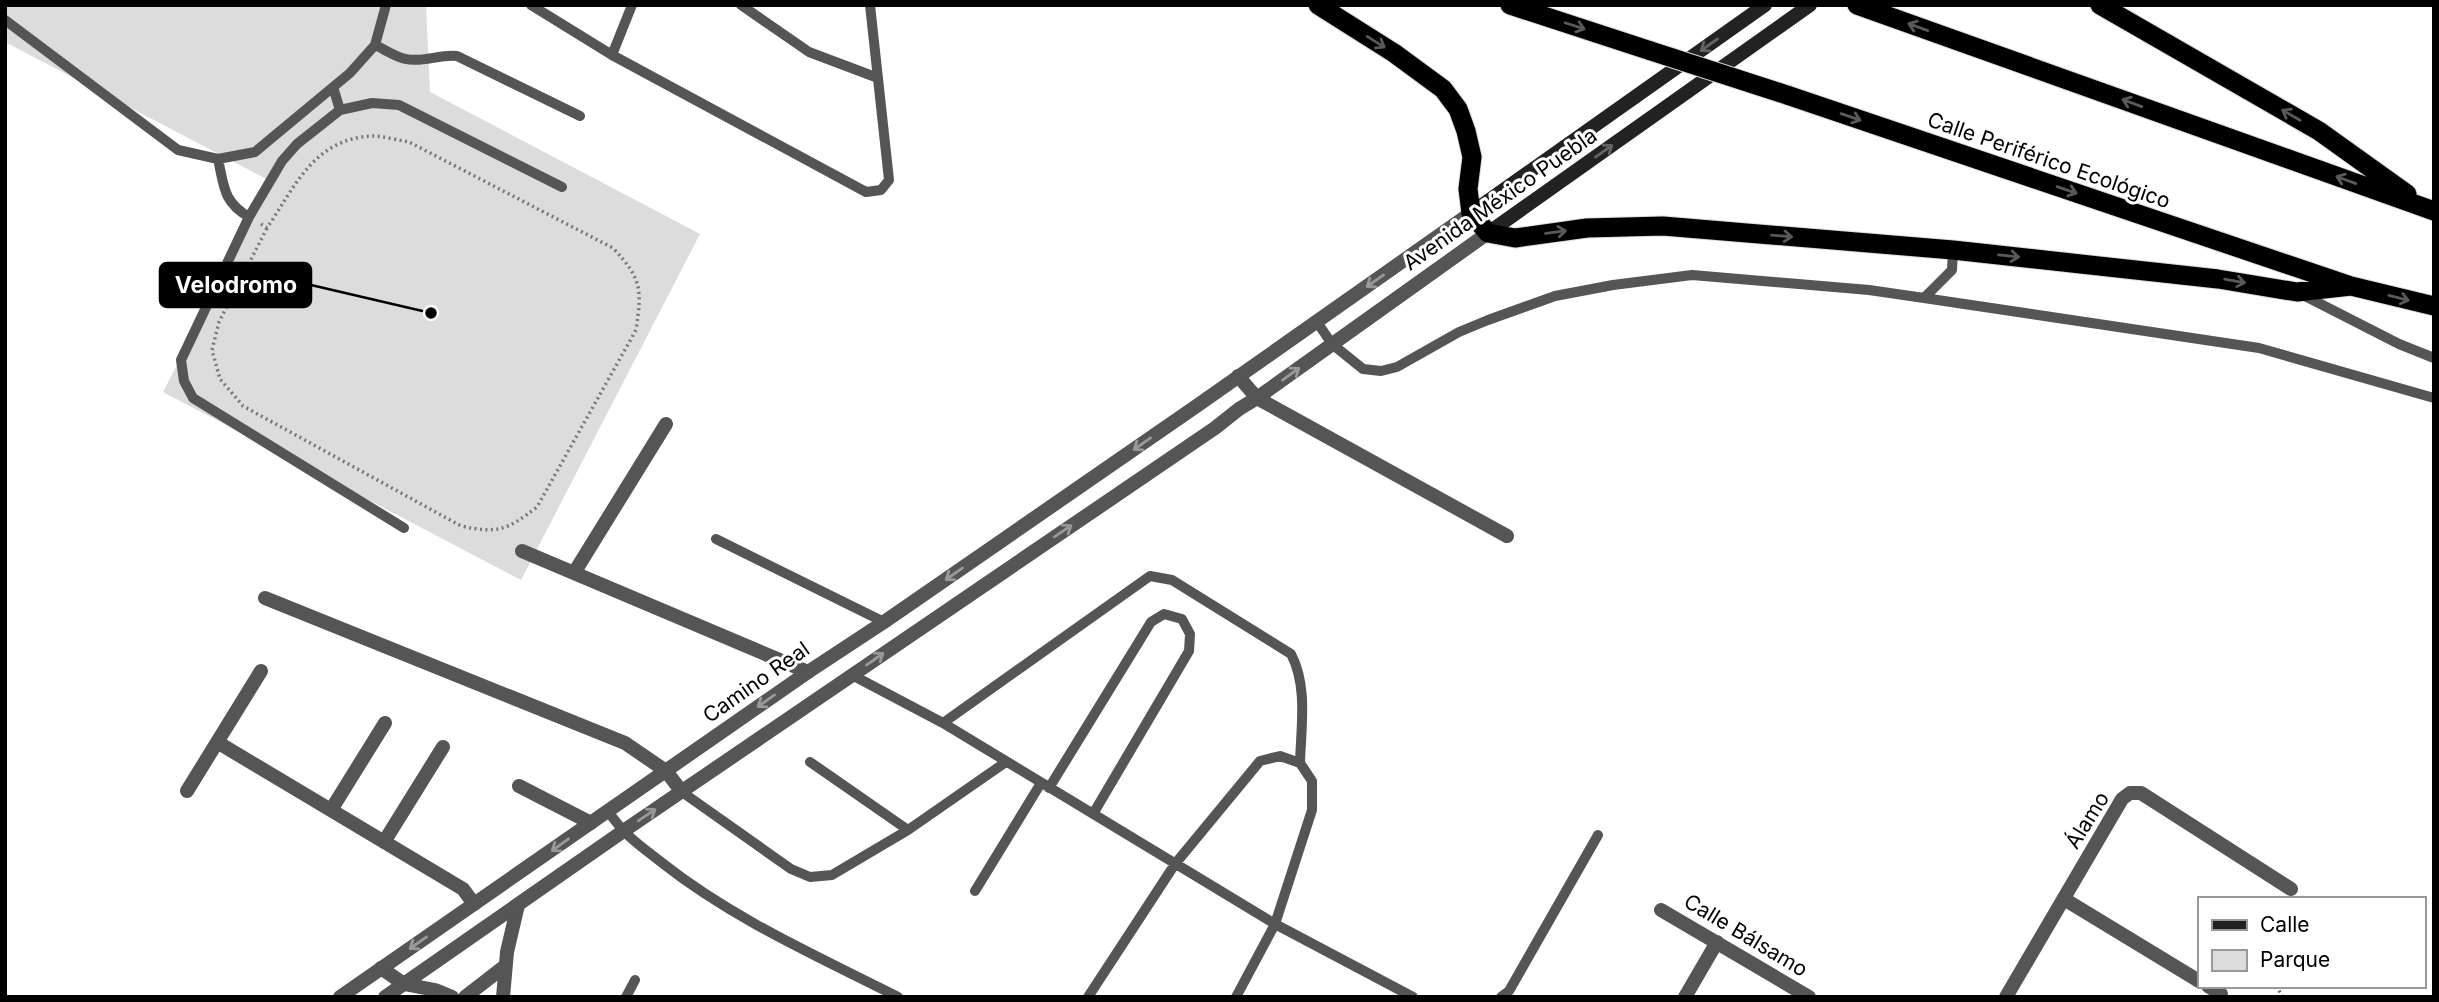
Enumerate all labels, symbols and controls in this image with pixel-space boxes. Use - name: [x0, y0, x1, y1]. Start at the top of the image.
- one-way arrow: [1907, 19, 1929, 32]
- one-way arrow: [1563, 21, 1585, 33]
- one-way arrow: [1366, 34, 1385, 49]
- one-way arrow: [1700, 38, 1719, 52]
- one-way arrow: [2122, 96, 2144, 108]
- street label: Calle Periférico Ecológico: [1924, 107, 2174, 213]
- one-way arrow: [2281, 108, 2301, 122]
- one-way arrow: [1840, 112, 1862, 124]
- street label: Avenida México Puebla: [1398, 123, 1602, 275]
- one-way arrow: [1594, 144, 1613, 158]
- one-way arrow: [2336, 172, 2358, 185]
- one-way arrow: [2055, 185, 2077, 197]
- one-way arrow: [1544, 226, 1566, 239]
- one-way arrow: [1770, 230, 1793, 243]
- one-way arrow: [1997, 249, 2020, 262]
- callout: Velodromo: [160, 263, 311, 307]
- text: Velodromo: [175, 271, 297, 299]
- one-way arrow: [1366, 274, 1385, 288]
- one-way arrow: [2223, 275, 2246, 289]
- one-way arrow: [2387, 292, 2410, 305]
- one-way arrow: [1281, 367, 1300, 381]
- one-way arrow: [1133, 437, 1152, 451]
- one-way arrow: [1053, 523, 1073, 537]
- one-way arrow: [945, 567, 965, 581]
- street label: Camino Real: [698, 636, 814, 728]
- one-way arrow: [865, 651, 884, 666]
- one-way arrow: [757, 694, 776, 708]
- street label: Álamo: [2059, 786, 2114, 853]
- one-way arrow: [637, 808, 656, 822]
- one-way arrow: [550, 837, 569, 852]
- street label: Calle Bálsamo: [1680, 888, 1812, 982]
- legend: [2198, 897, 2425, 988]
- text: Calle: [2260, 912, 2310, 937]
- one-way arrow: [409, 936, 428, 950]
- text: Parque: [2260, 947, 2330, 972]

